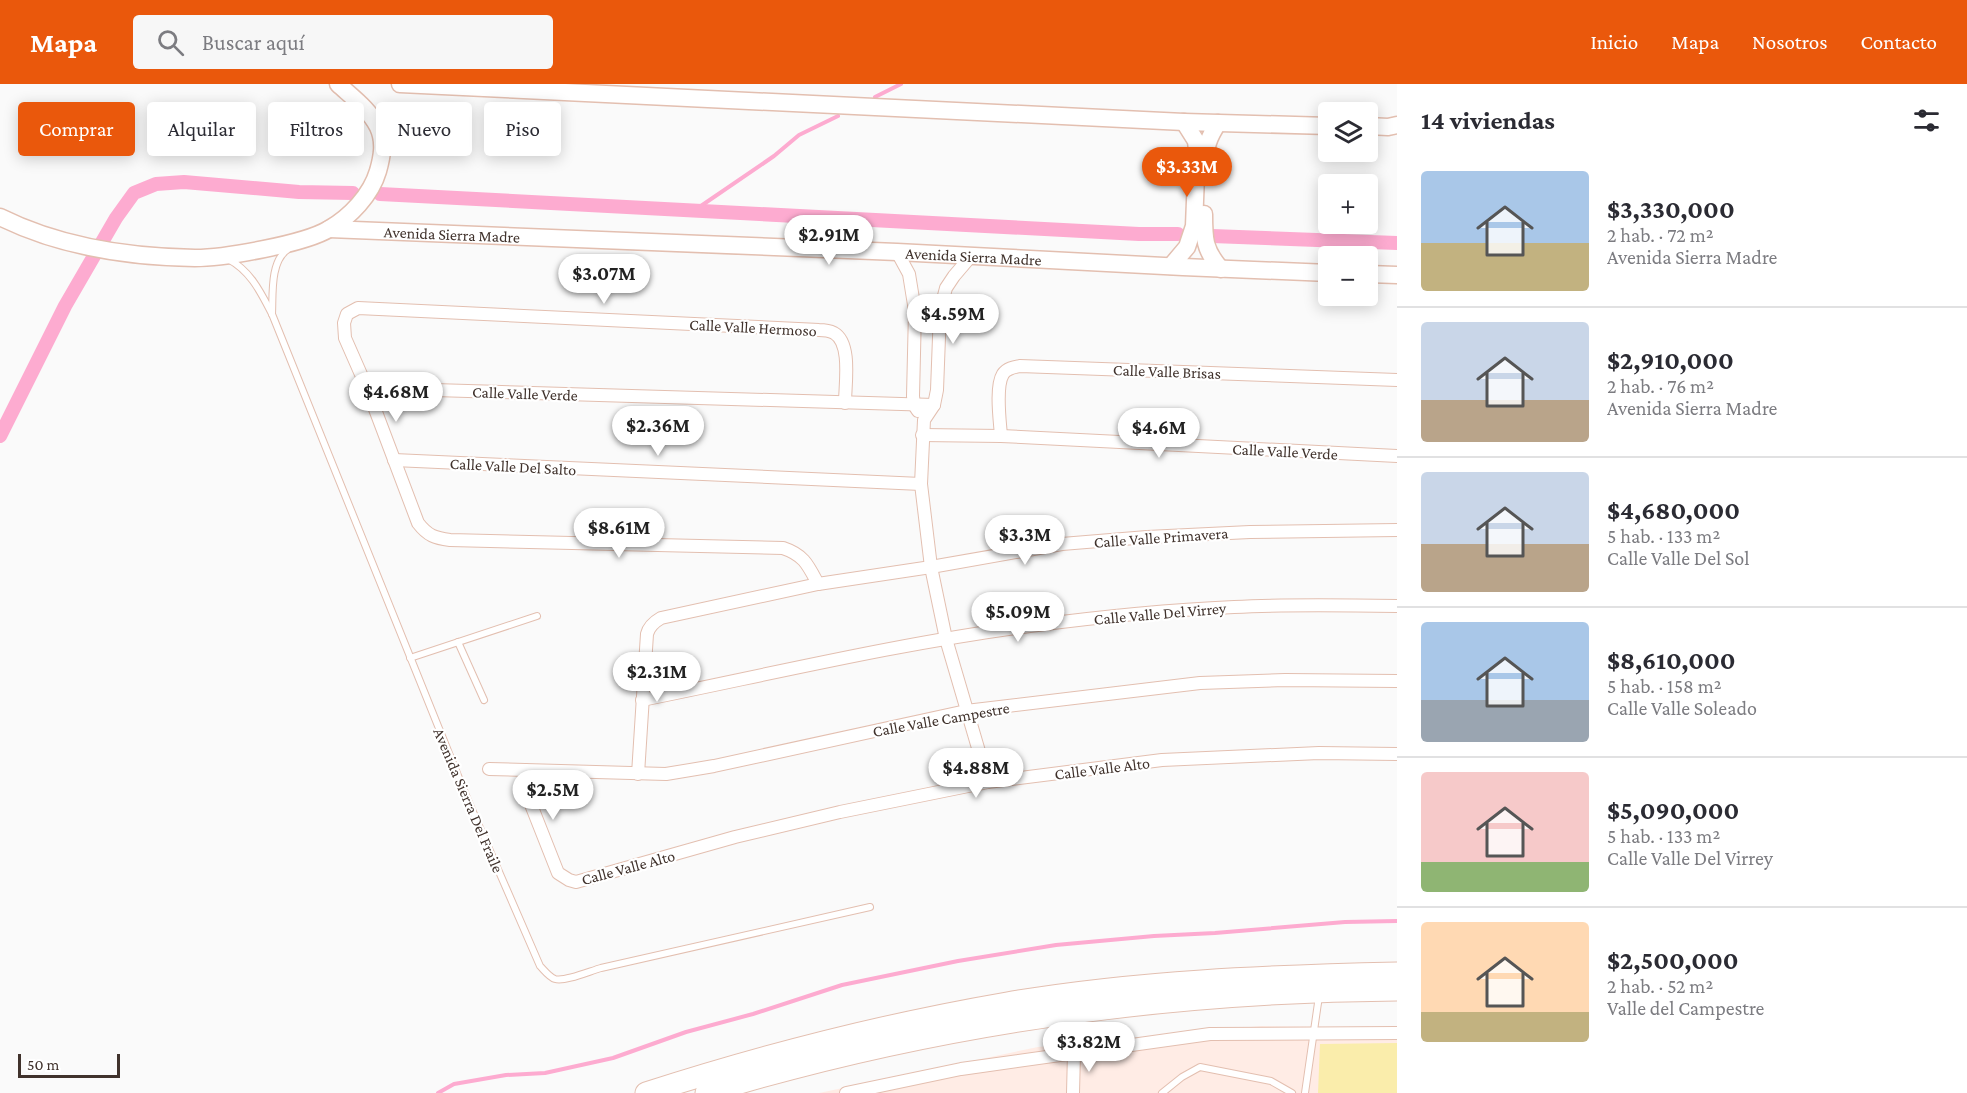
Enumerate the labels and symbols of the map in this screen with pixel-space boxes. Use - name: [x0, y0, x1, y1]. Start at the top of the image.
- pin: $3.33M: [1138, 147, 1236, 198]
- pin: $2.91M: [780, 215, 878, 266]
- street label: Avenida Sierra Madre: [383, 223, 520, 246]
- street label: Avenida Sierra Madre: [905, 244, 1042, 269]
- pin: $3.07M: [555, 254, 653, 305]
- pin: $4.59M: [904, 294, 1002, 345]
- street label: Calle Valle Hermoso: [689, 316, 817, 339]
- street label: Calle Valle Brisas: [1113, 361, 1221, 382]
- pin: $4.68M: [347, 372, 445, 423]
- street label: Calle Valle Verde: [472, 383, 578, 404]
- pin: $2.36M: [609, 406, 707, 457]
- pin: $4.6M: [1117, 408, 1201, 459]
- street label: Calle Valle Verde: [1232, 440, 1338, 463]
- street label: Calle Valle Del Salto: [449, 455, 577, 478]
- pin: $8.61M: [570, 508, 668, 559]
- pin: $3.3M: [983, 515, 1067, 566]
- street label: Calle Valle Primavera: [1093, 524, 1229, 551]
- pin: $5.09M: [969, 592, 1067, 643]
- street label: Calle Valle Del Virrey: [1093, 599, 1228, 629]
- pin: $2.31M: [608, 652, 706, 703]
- street label: Calle Valle Campestre: [871, 699, 1011, 741]
- street label: Avenida Sierra Del Fraile: [430, 725, 507, 875]
- pin: $4.88M: [927, 748, 1025, 799]
- street label: Calle Valle Alto: [1053, 754, 1151, 783]
- pin: $2.5M: [511, 770, 595, 821]
- street label: Calle Valle Alto: [580, 847, 677, 888]
- pin: $3.82M: [1040, 1022, 1138, 1073]
- scale bar: [18, 1051, 120, 1078]

